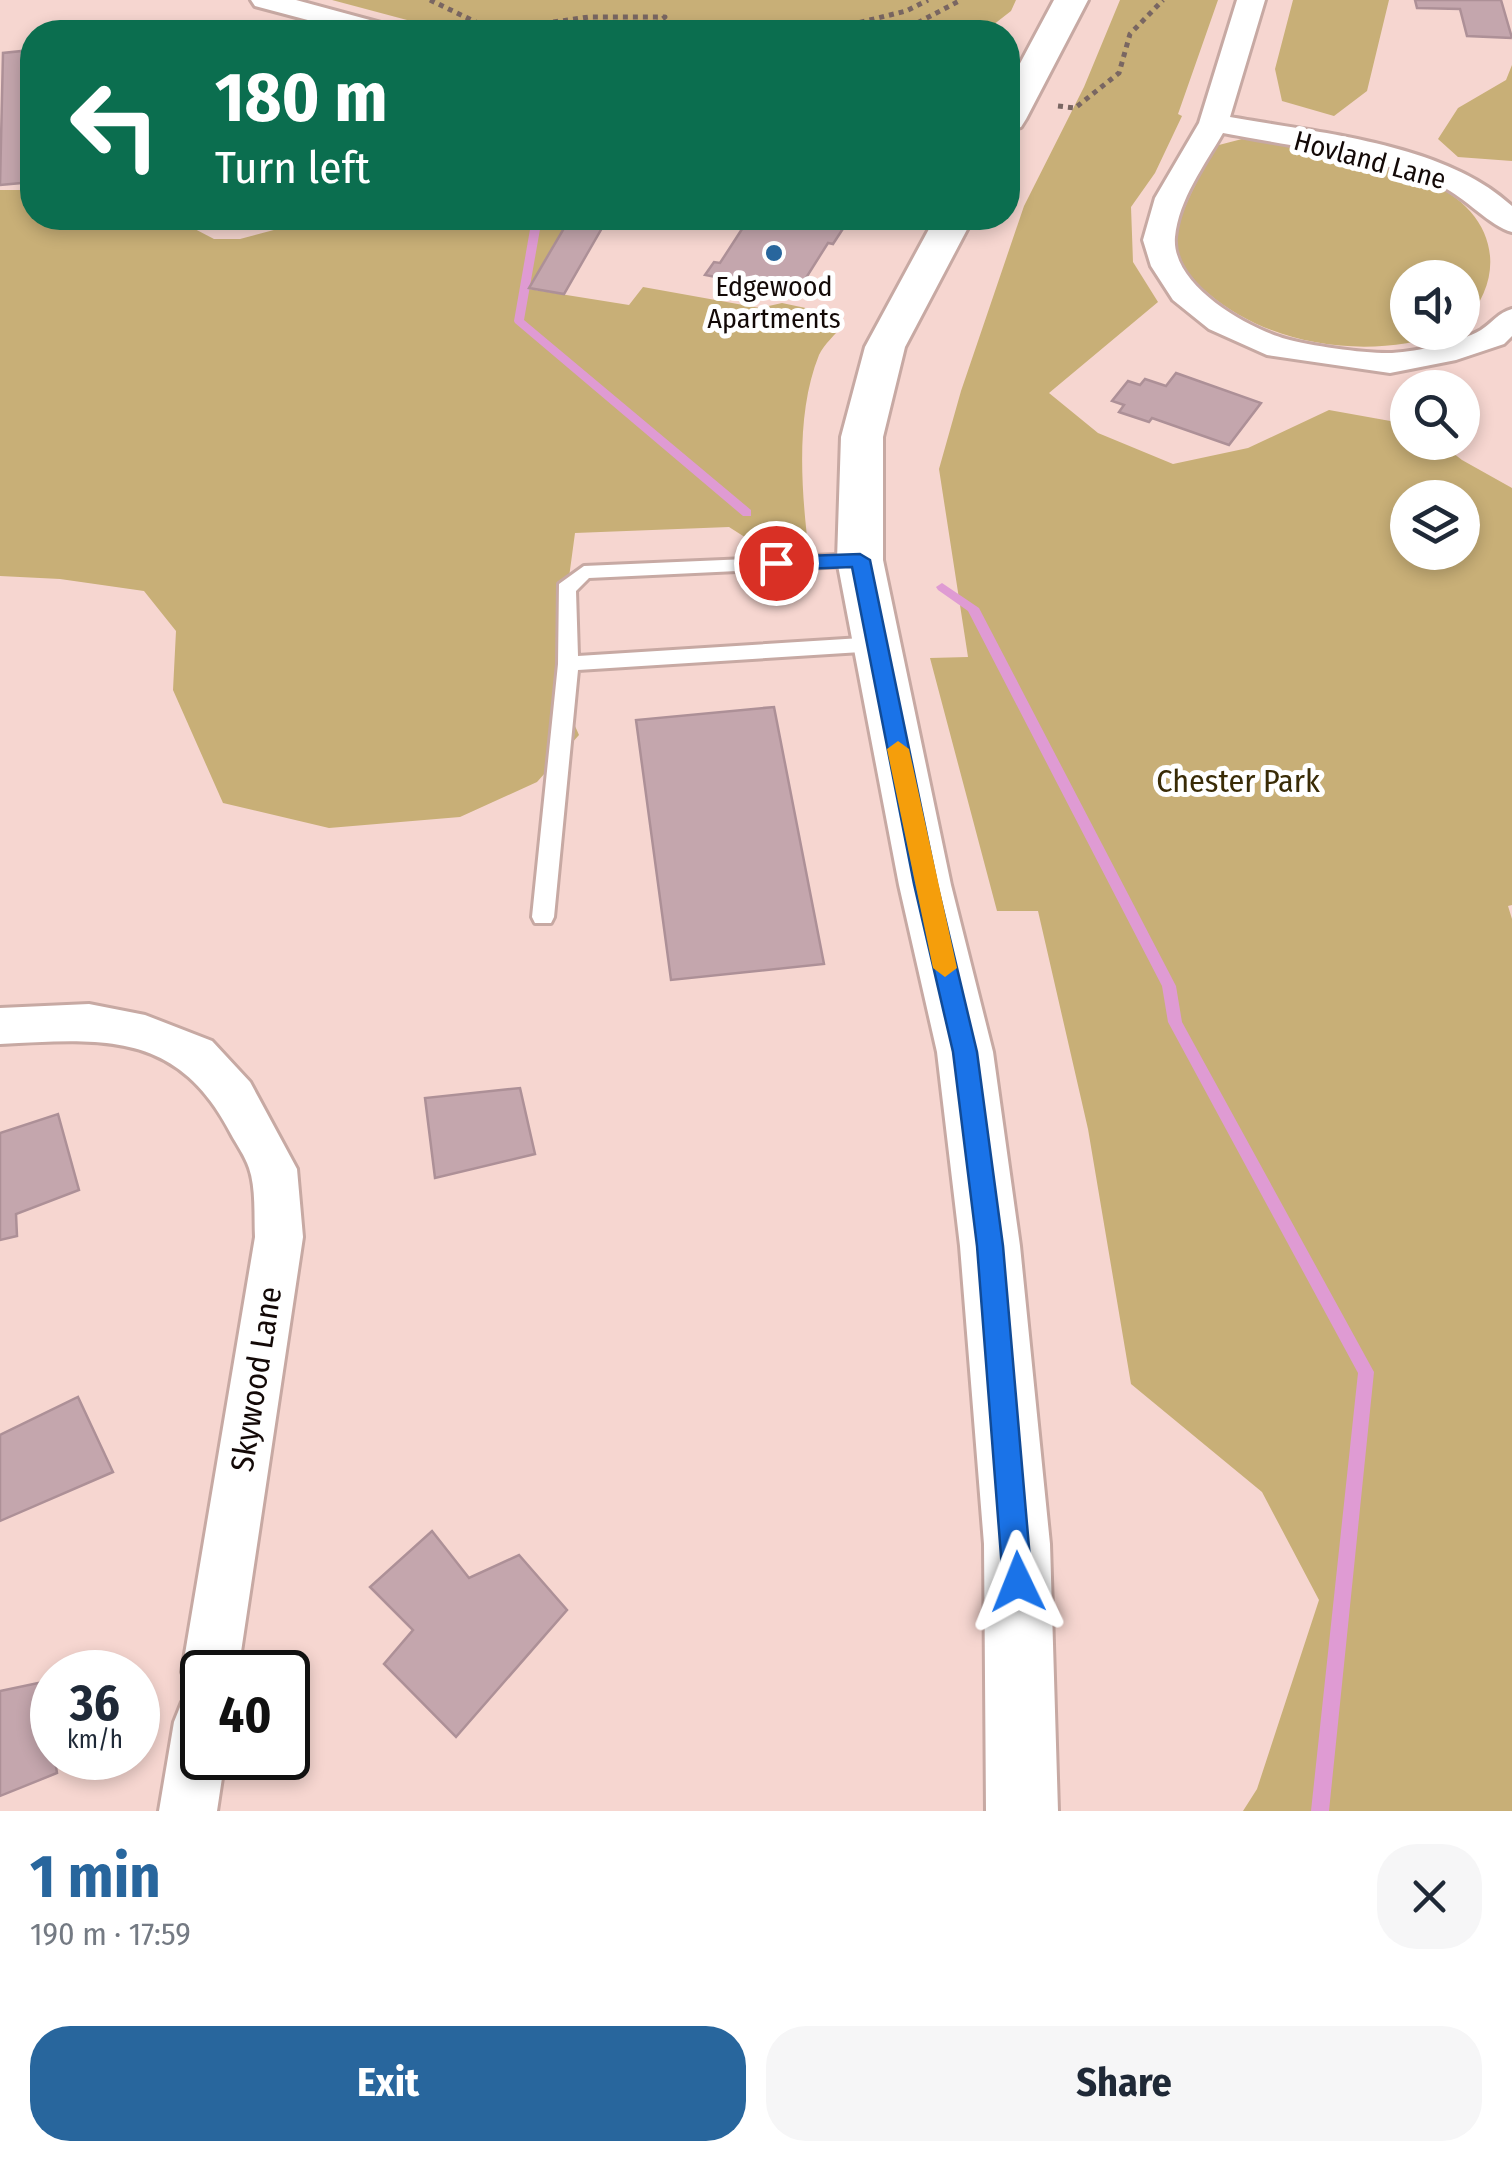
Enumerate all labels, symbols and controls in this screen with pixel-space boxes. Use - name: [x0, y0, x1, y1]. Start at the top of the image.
- text: 180 m: [215, 56, 388, 140]
- icon: left: [50, 60, 180, 190]
- street label: Hovland Lane: [1290, 124, 1450, 196]
- text: Turn left: [215, 141, 370, 195]
- marker: Edgewood Apartments: [763, 242, 785, 264]
- map controls: [1390, 260, 1480, 570]
- button: sound: [1390, 260, 1480, 350]
- place label: Edgewood Apartments: [707, 270, 841, 335]
- button: search: [1390, 370, 1480, 460]
- button: layers: [1390, 480, 1480, 570]
- pin: [734, 521, 819, 606]
- icon: arrive: [749, 536, 804, 591]
- park label: Chester Park: [1156, 762, 1320, 800]
- street label: Skywood Lane: [223, 1284, 289, 1474]
- position arrow: [966, 1530, 1070, 1634]
- speed limit sign: 40: [180, 1650, 310, 1780]
- text: 36: [70, 1673, 120, 1733]
- text: km/h: [67, 1725, 123, 1755]
- text: 1 min: [30, 1841, 161, 1913]
- button: close: [1377, 1844, 1482, 1949]
- text: 190 m · 17:59: [30, 1915, 191, 1953]
- button: Exit: [30, 2026, 746, 2141]
- button: Share: [766, 2026, 1482, 2141]

